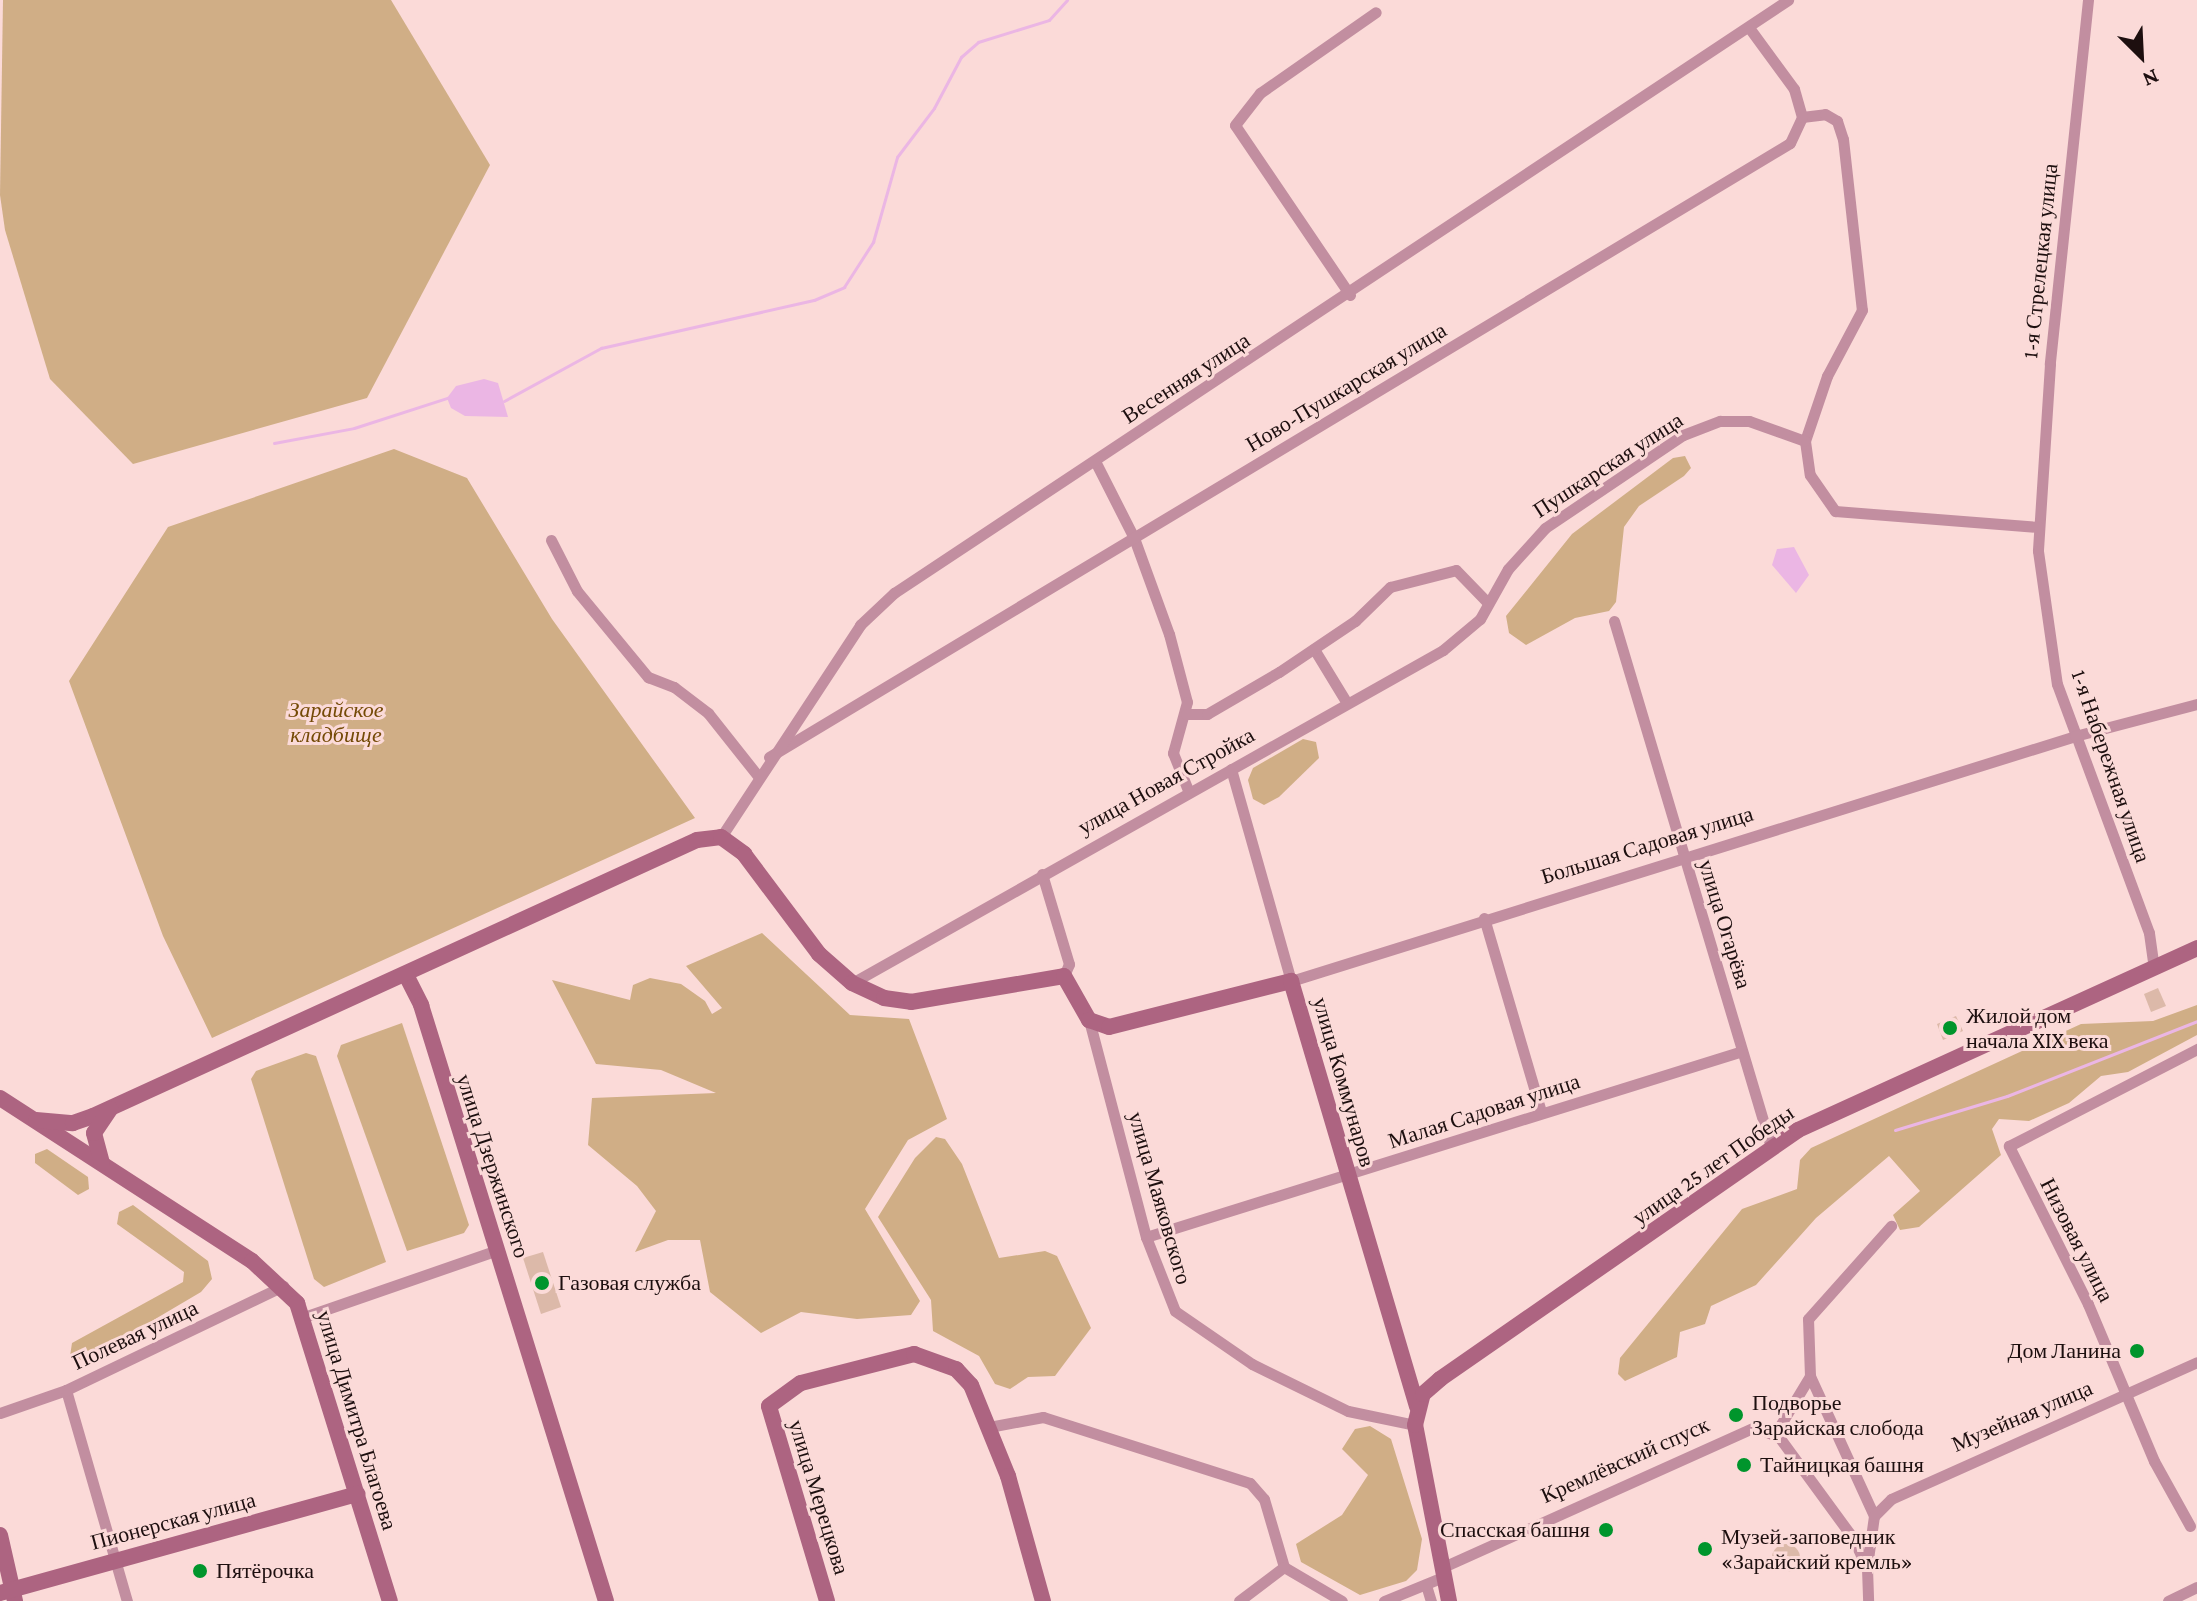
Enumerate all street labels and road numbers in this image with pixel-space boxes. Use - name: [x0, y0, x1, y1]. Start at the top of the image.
- street label: 1-я Стрелецкая улица: [2017, 162, 2063, 360]
- street label: Ново-Пушкарская улица: [1241, 317, 1451, 457]
- street label: Весенняя улица: [1117, 327, 1255, 429]
- street label: Пушкарская улица: [1528, 407, 1688, 523]
- street label: 1-я Набережная улица: [2066, 666, 2156, 866]
- street label: улица Новая Стройка: [1073, 722, 1259, 840]
- street label: Большая Садовая улица: [1538, 800, 1756, 890]
- street label: улица Огарёва: [1693, 856, 1757, 992]
- street label: улица Коммунаров: [1307, 994, 1381, 1170]
- street label: Малая Садовая улица: [1385, 1068, 1583, 1154]
- street label: улица Дзержинского: [451, 1071, 535, 1261]
- street label: улица 25 лет Победы: [1627, 1099, 1799, 1231]
- street label: улица Маяковского: [1123, 1109, 1197, 1287]
- street label: Низовая улица: [2034, 1174, 2120, 1306]
- street label: Полевая улица: [68, 1294, 202, 1376]
- street label: улица Димитра Благоева: [311, 1307, 403, 1533]
- street label: Музейная улица: [1948, 1374, 2096, 1458]
- street label: Кремлёвский спуск: [1537, 1411, 1713, 1509]
- street label: улица Мерецкова: [783, 1416, 855, 1578]
- street label: Пионерская улица: [88, 1486, 258, 1556]

